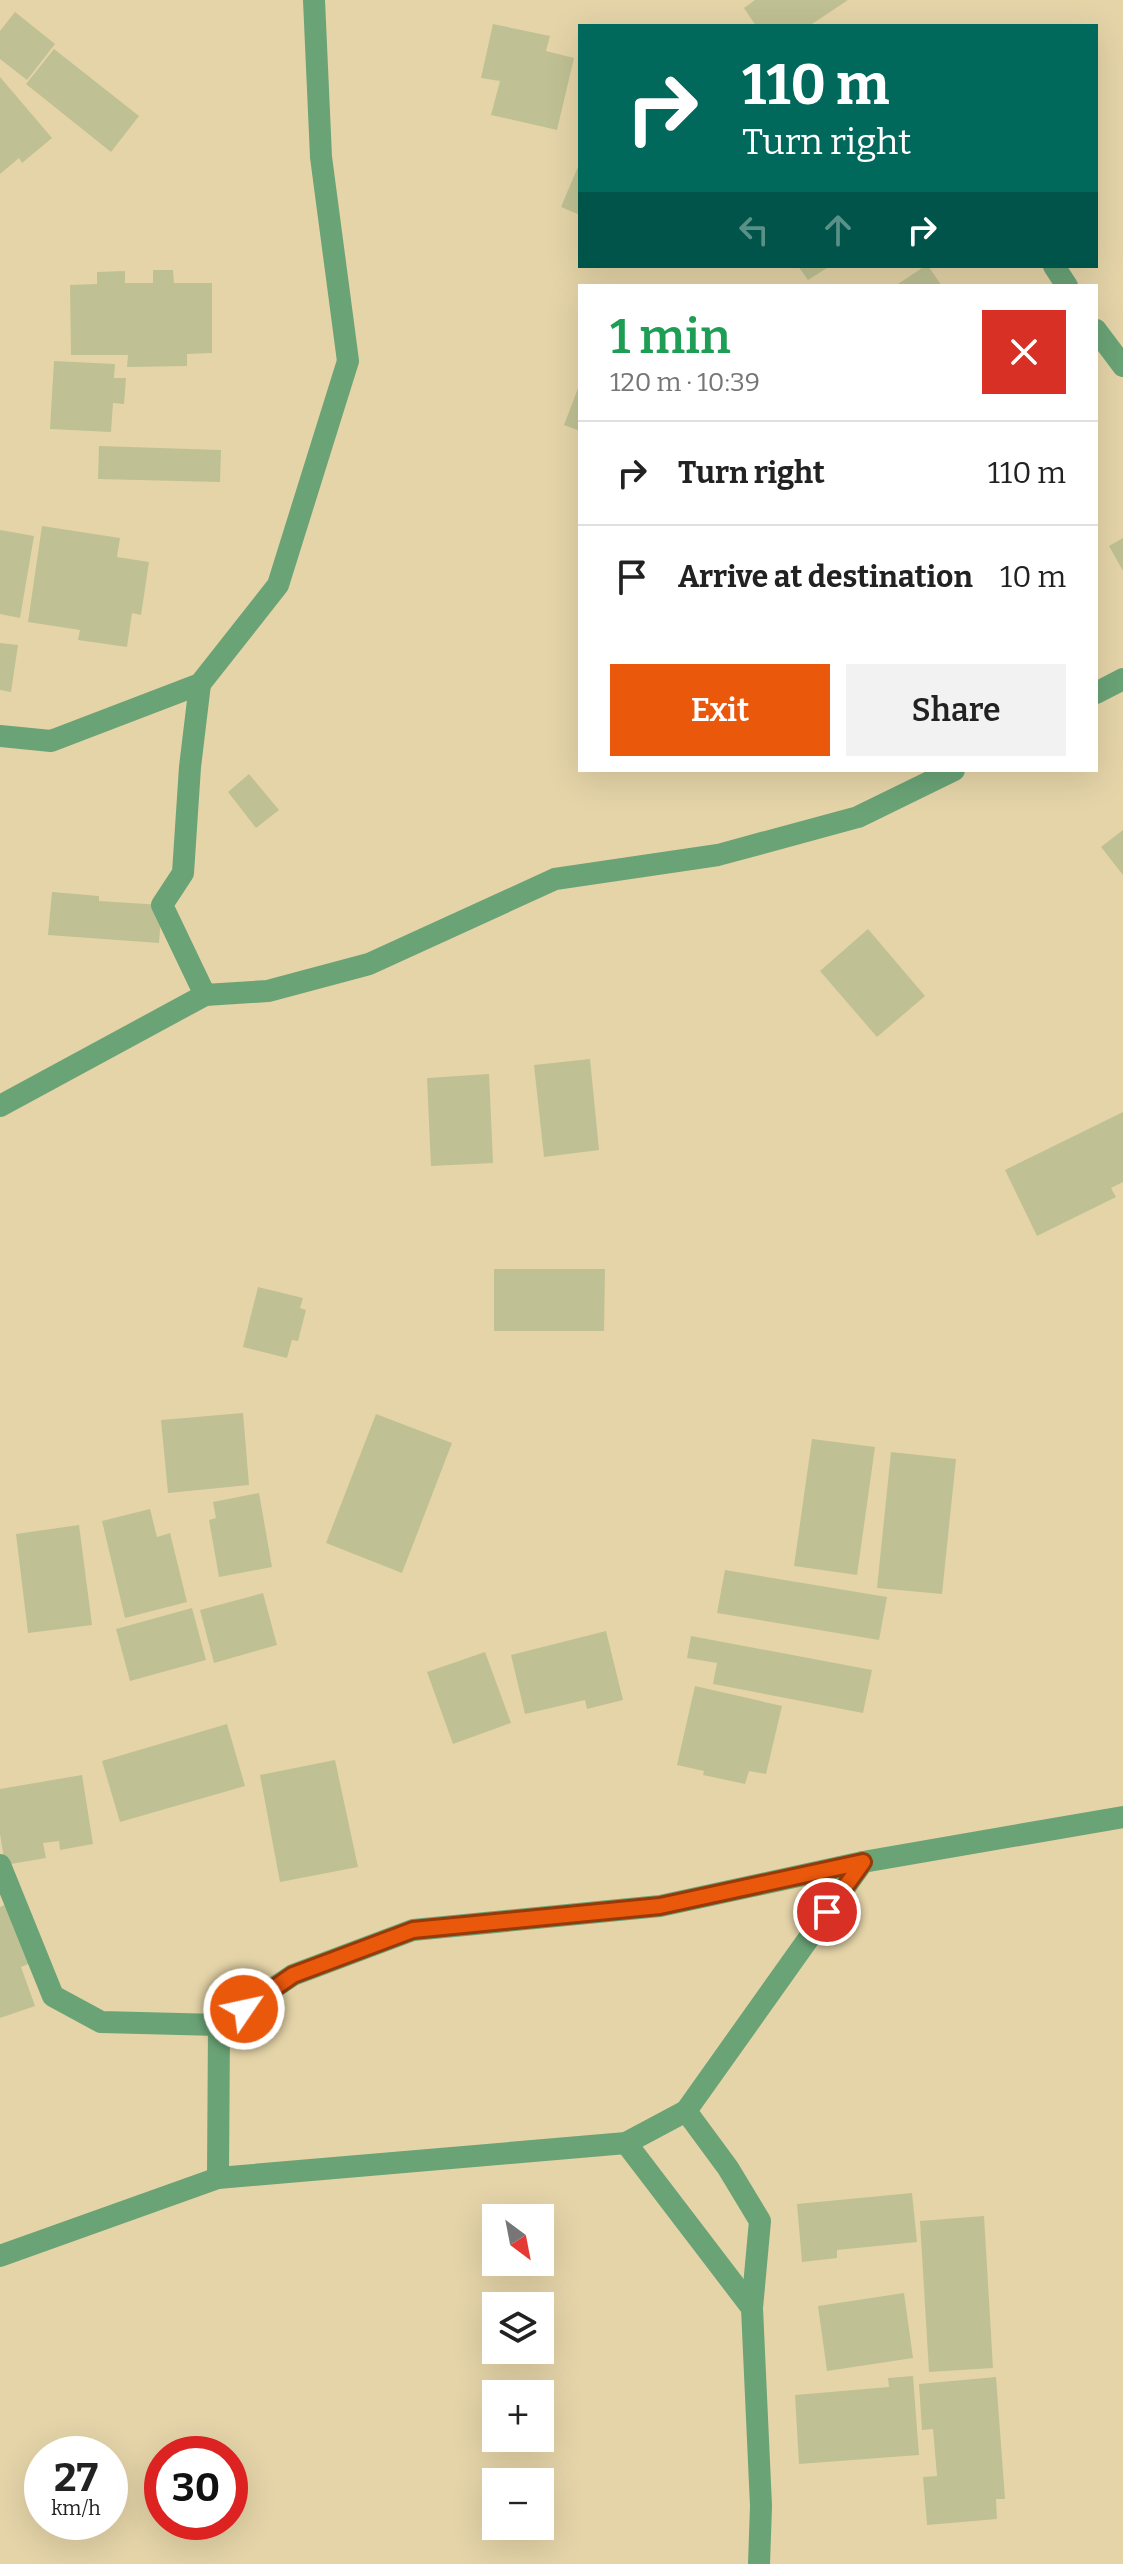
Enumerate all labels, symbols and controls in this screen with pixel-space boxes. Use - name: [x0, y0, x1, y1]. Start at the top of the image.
- text: 110 m: [742, 52, 889, 119]
- icon: right: [610, 56, 714, 160]
- text: Turn right: [742, 120, 911, 164]
- icon: left: [732, 208, 776, 252]
- icon: ahead: [816, 208, 860, 252]
- icon: right: [900, 208, 944, 252]
- text: 1 min: [610, 308, 731, 366]
- button: close: [982, 310, 1066, 394]
- text: 120 m · 10:39: [610, 367, 760, 398]
- icon: right: [610, 451, 654, 495]
- text: Turn right: [678, 455, 825, 491]
- text: 110 m: [988, 455, 1066, 491]
- icon: arrive: [610, 555, 654, 599]
- text: Arrive at destination: [678, 559, 973, 595]
- text: 10 m: [1000, 559, 1066, 595]
- button: Exit: [610, 664, 830, 756]
- button: Share: [846, 664, 1066, 756]
- pin: [793, 1878, 861, 1946]
- icon: arrive: [805, 1890, 849, 1934]
- position arrow: [202, 1967, 286, 2051]
- north arrow: [482, 2204, 554, 2276]
- map controls: [482, 2204, 554, 2540]
- button: layers: [482, 2292, 554, 2364]
- button: +: [482, 2380, 554, 2452]
- speed limit sign: 30: [144, 2436, 248, 2540]
- text: 27: [54, 2454, 98, 2502]
- button: −: [482, 2468, 554, 2540]
- text: km/h: [51, 2496, 101, 2520]

